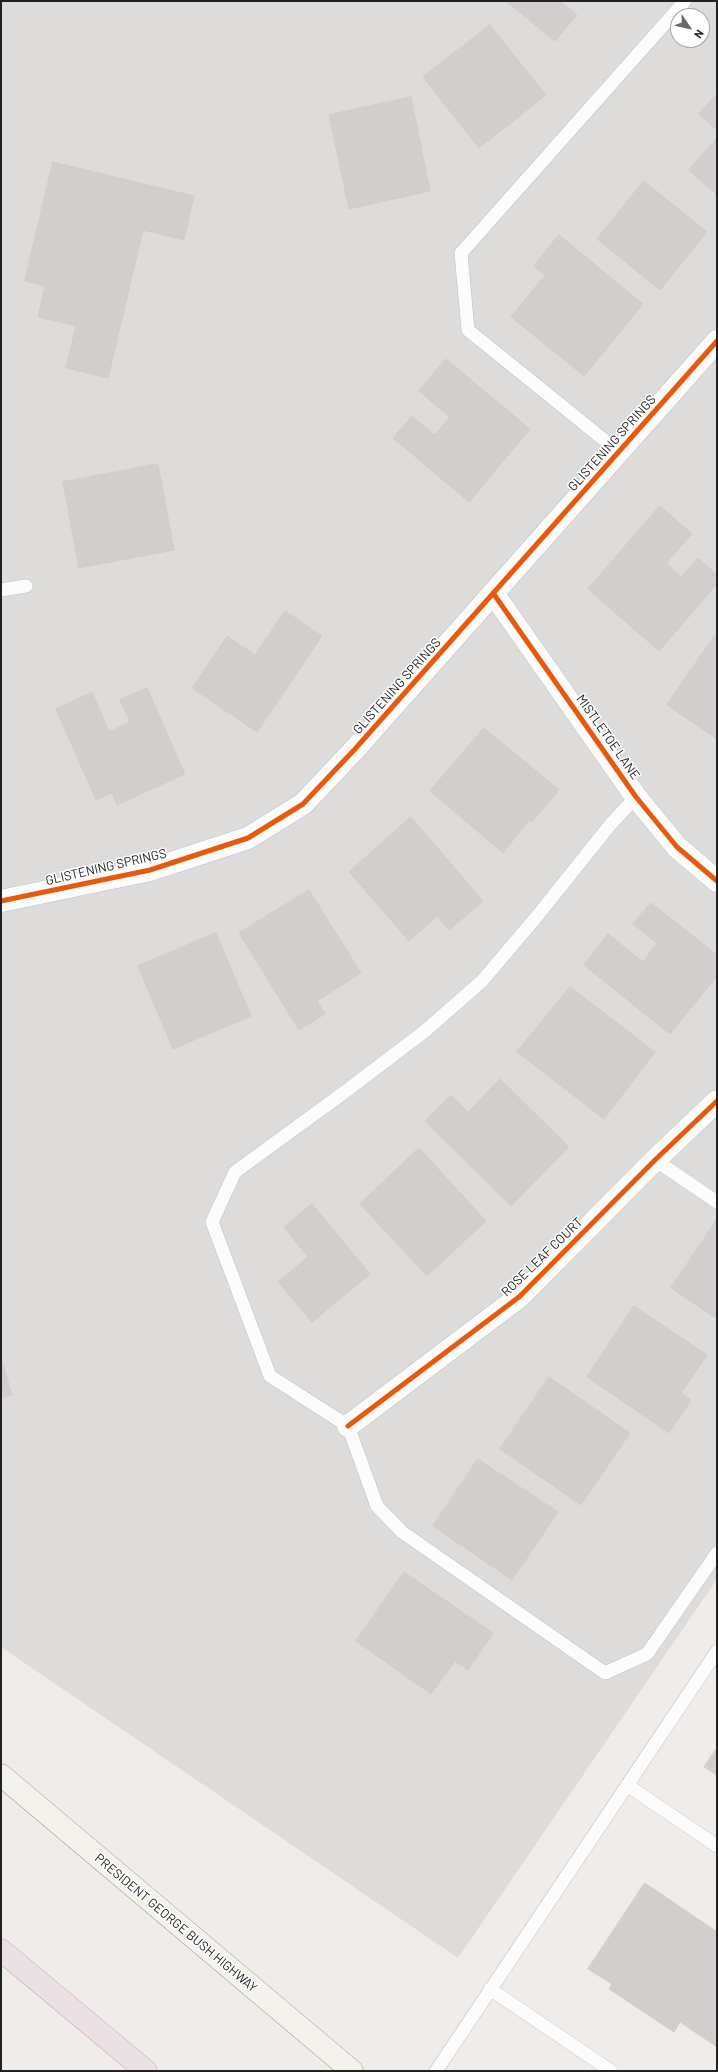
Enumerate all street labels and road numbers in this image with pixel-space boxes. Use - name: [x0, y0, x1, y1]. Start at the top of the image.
- street label: GLISTENING SPRINGS: [565, 392, 659, 494]
- street label: GLISTENING SPRINGS: [350, 635, 444, 737]
- street label: MISTLETOE LANE: [573, 691, 643, 783]
- street label: GLISTENING SPRINGS: [44, 845, 168, 889]
- street label: ROSE LEAF COURT: [498, 1214, 586, 1300]
- street label: PRESIDENT GEORGE BUSH HIGHWAY: [91, 1850, 261, 1996]

